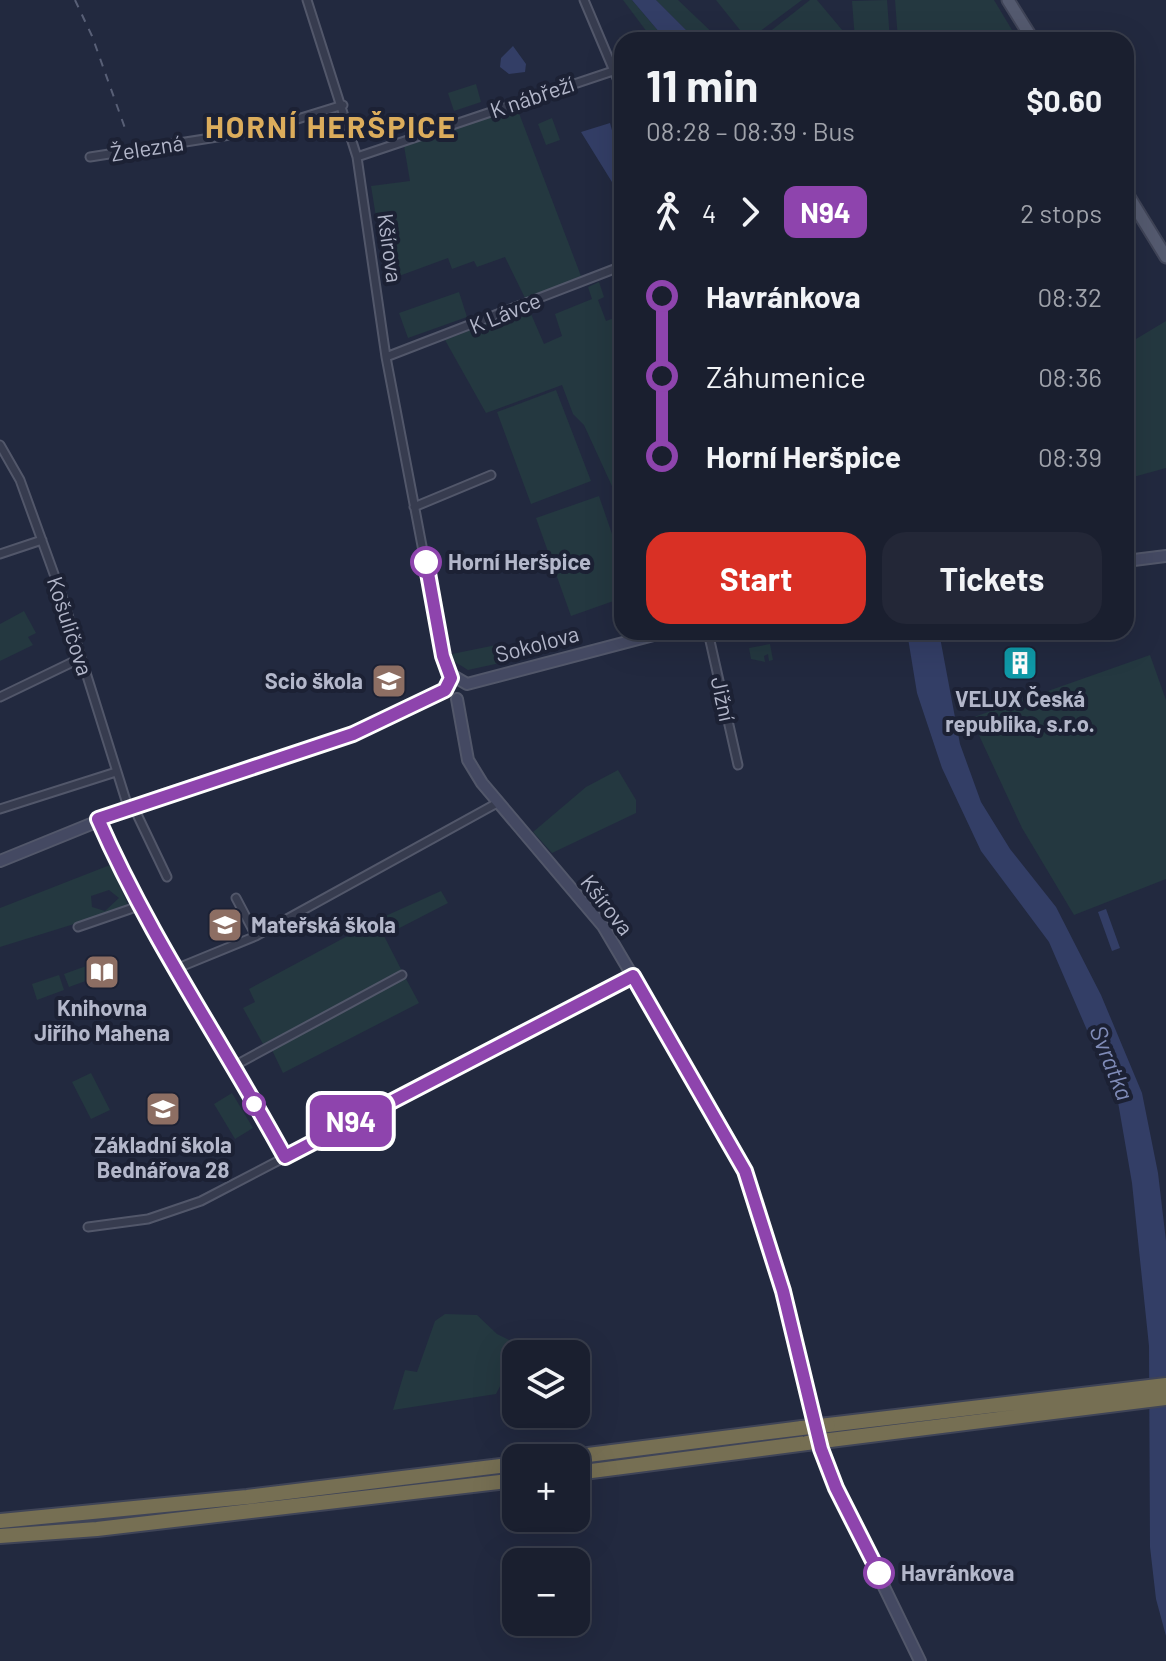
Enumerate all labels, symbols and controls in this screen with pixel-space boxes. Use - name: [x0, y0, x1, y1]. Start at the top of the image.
- text: 11 min: [646, 58, 758, 111]
- street label: K nábřeží: [486, 69, 577, 123]
- text: $0.60: [1026, 82, 1102, 118]
- district label: HORNÍ HERŠPICE: [205, 108, 457, 144]
- text: 08:28 – 08:39 · Bus: [646, 115, 855, 146]
- street label: Železná: [109, 128, 185, 166]
- icon: walk: [646, 190, 690, 234]
- icon: forward: [728, 190, 772, 234]
- text: N94: [800, 195, 851, 229]
- text: 4: [702, 197, 716, 228]
- text: 2 stops: [1020, 197, 1102, 228]
- street label: Kšírova: [373, 212, 409, 284]
- text: Havránkova: [706, 278, 861, 314]
- text: 08:32: [1038, 281, 1102, 312]
- street label: K Lávce: [465, 286, 544, 338]
- text: Záhumenice: [706, 358, 866, 394]
- text: 08:36: [1038, 361, 1102, 392]
- text: Horní Heršpice: [706, 438, 901, 474]
- text: 08:39: [1038, 441, 1102, 472]
- button: Start: [646, 532, 866, 624]
- button: Tickets: [882, 532, 1102, 624]
- marker: Horní Heršpice: [411, 547, 441, 577]
- place label: Horní Heršpice: [448, 548, 591, 574]
- street label: Košuličova: [43, 573, 99, 678]
- street label: Sokolova: [492, 619, 581, 667]
- building icon: VELUX Česká republika, s.r.o.: [1001, 644, 1039, 682]
- school or university icon: Scio škola: [370, 662, 408, 700]
- place label: Scio škola: [265, 667, 363, 693]
- street label: Jižní: [707, 674, 741, 724]
- place label: VELUX Česká republika, s.r.o.: [945, 685, 1095, 736]
- street label: Kšírova: [576, 869, 639, 940]
- school or university icon: Mateřská škola: [206, 906, 244, 944]
- place label: Mateřská škola: [251, 911, 396, 937]
- library icon: Knihovna Jiřího Mahena: [83, 953, 121, 991]
- place label: Knihovna Jiřího Mahena: [34, 994, 170, 1045]
- water label: Svratka: [1084, 1021, 1140, 1104]
- school or university icon: Základní škola Bednářova 28: [144, 1090, 182, 1128]
- unlabelled marker: [243, 1093, 265, 1115]
- line badge: N94: [305, 1095, 397, 1147]
- text: N94: [326, 1104, 376, 1138]
- place label: Základní škola Bednářova 28: [94, 1131, 232, 1182]
- map controls: [502, 1340, 590, 1636]
- button: layers: [502, 1340, 590, 1428]
- button: +: [502, 1444, 590, 1532]
- button: −: [502, 1548, 590, 1636]
- marker: Havránkova: [864, 1558, 894, 1588]
- place label: Havránkova: [901, 1559, 1014, 1585]

